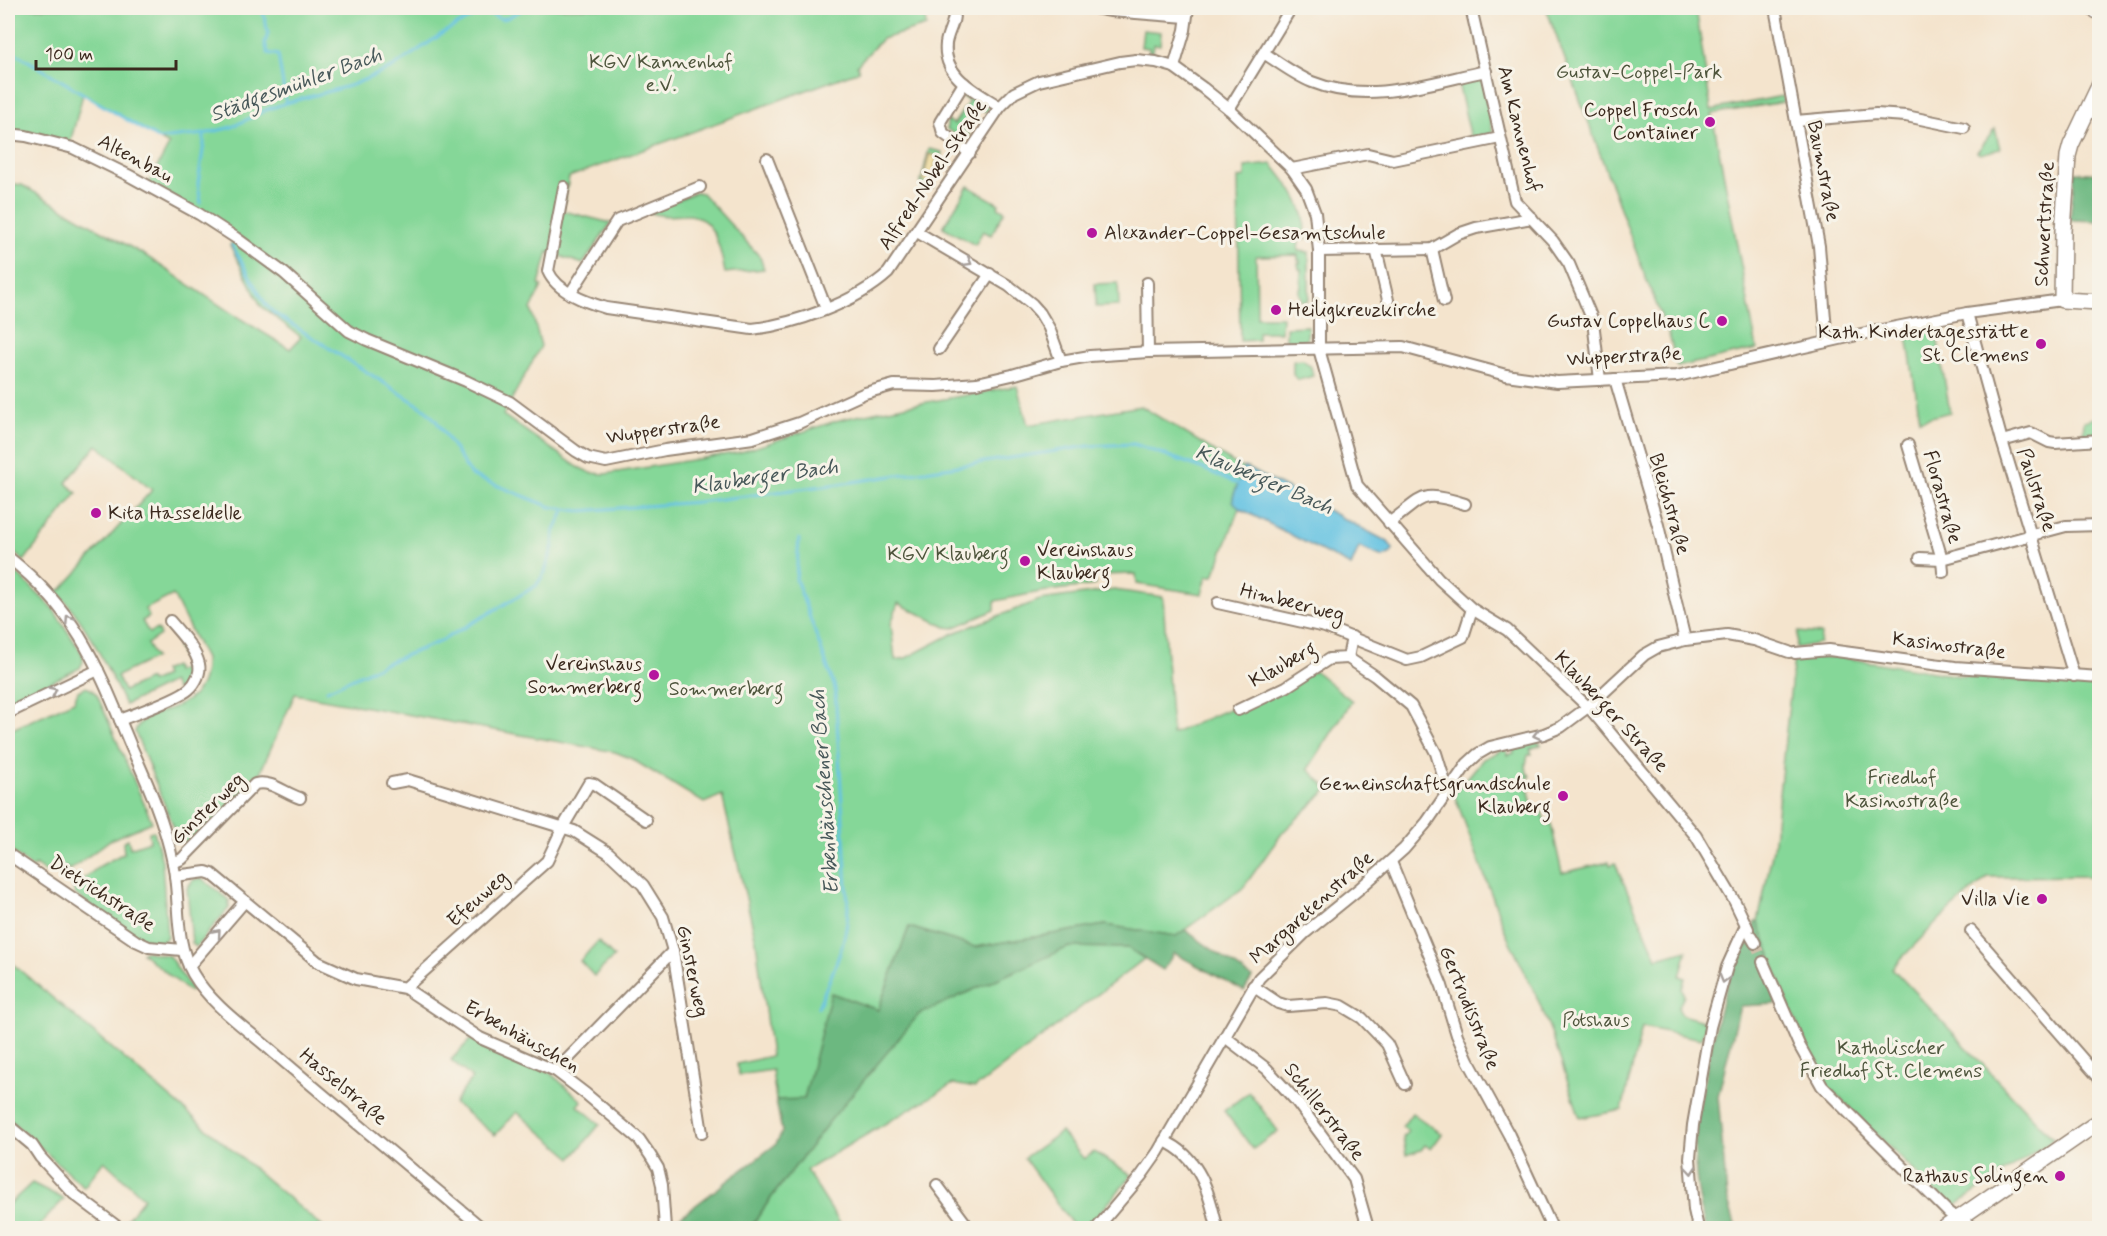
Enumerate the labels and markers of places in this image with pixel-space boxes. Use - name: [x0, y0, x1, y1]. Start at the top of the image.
- place label: Coppel Frosch Container: [1584, 97, 1699, 147]
- marker: Coppel Frosch Container: [1703, 115, 1717, 129]
- place label: Alexander-Coppel-Gesamtschule: [1104, 220, 1386, 247]
- marker: Alexander-Coppel-Gesamtschule: [1085, 226, 1099, 240]
- place label: Heiligkreuzkirche: [1288, 297, 1437, 324]
- marker: Heiligkreuzkirche: [1269, 303, 1283, 317]
- place label: Gustav Coppelhaus C: [1547, 308, 1710, 335]
- marker: Gustav Coppelhaus C: [1715, 314, 1729, 328]
- place label: Kath. Kindertagesstätte St. Clemens: [1818, 319, 2029, 369]
- marker: Kath. Kindertagesstätte St. Clemens: [2034, 337, 2048, 351]
- place label: Kita Hasseldelle: [108, 500, 242, 527]
- marker: Kita Hasseldelle: [89, 506, 103, 520]
- place label: Vereinshaus Klauberg: [1037, 537, 1134, 589]
- marker: Vereinshaus Klauberg: [1018, 554, 1032, 568]
- place label: Vereinshaus Sommerberg: [527, 651, 642, 703]
- marker: Vereinshaus Sommerberg: [647, 668, 661, 682]
- place label: Gemeinschaftsgrundschule Klauberg: [1319, 771, 1551, 823]
- marker: Gemeinschaftsgrundschule Klauberg: [1556, 789, 1570, 803]
- place label: Villa Vie: [1961, 886, 2030, 913]
- marker: Villa Vie: [2035, 892, 2049, 906]
- place label: Rathaus Solingen: [1903, 1163, 2048, 1192]
- marker: Rathaus Solingen: [2053, 1169, 2067, 1183]

